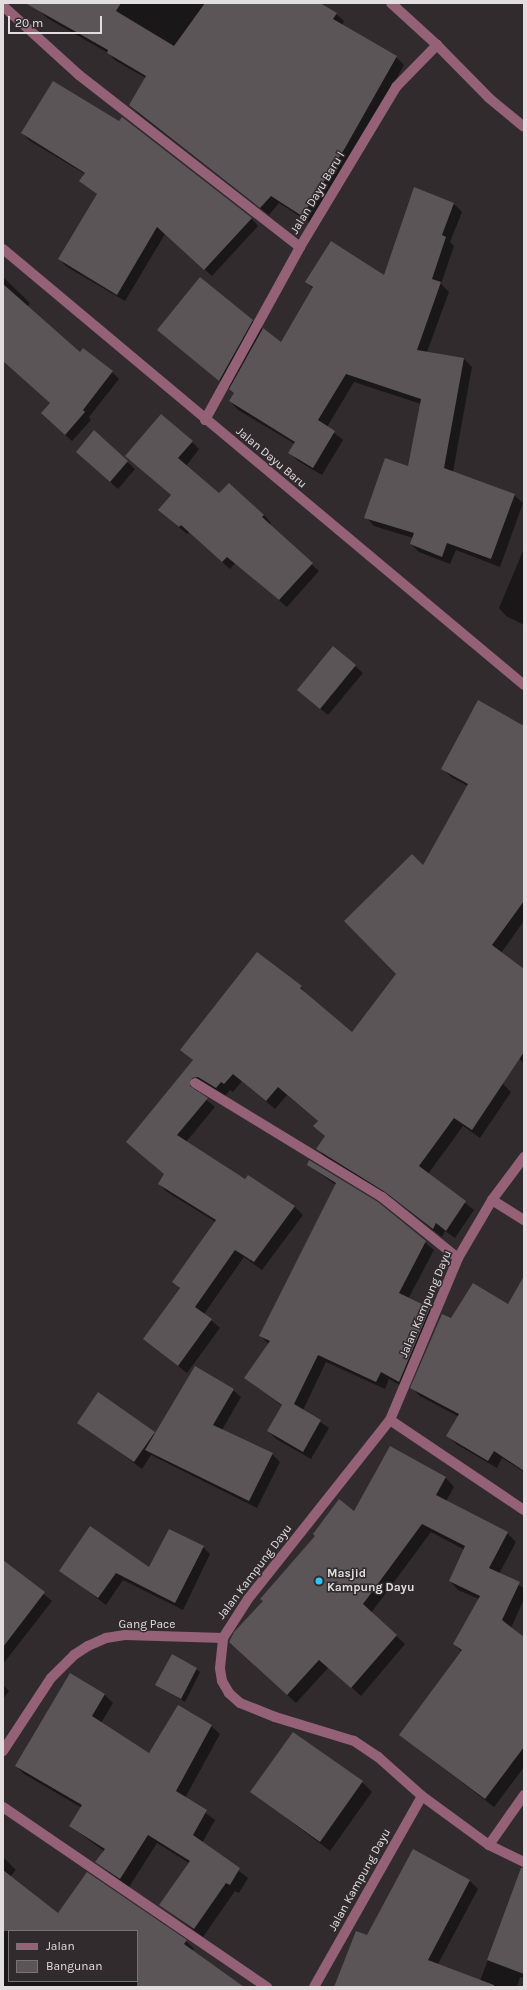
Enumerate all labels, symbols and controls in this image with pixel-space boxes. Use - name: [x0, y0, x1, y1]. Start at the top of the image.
- scale bar: [10, 8, 104, 34]
- text: 20 m: [15, 16, 43, 30]
- street label: Jalan Dayu Baru I: [288, 149, 348, 237]
- street label: Jalan Dayu Baru: [233, 424, 309, 492]
- street label: Jalan Kampung Dayu: [397, 1248, 455, 1360]
- street label: Jalan Kampung Dayu: [215, 1522, 295, 1622]
- place label: Masjid Kampung Dayu: [327, 1567, 414, 1595]
- marker: Masjid Kampung Dayu: [314, 1576, 324, 1586]
- street label: Gang Pace: [119, 1618, 175, 1632]
- street label: Jalan Kampung Dayu: [326, 1826, 394, 1934]
- legend: [8, 1930, 138, 1982]
- text: Jalan: [46, 1939, 75, 1953]
- text: Bangunan: [46, 1959, 102, 1973]

